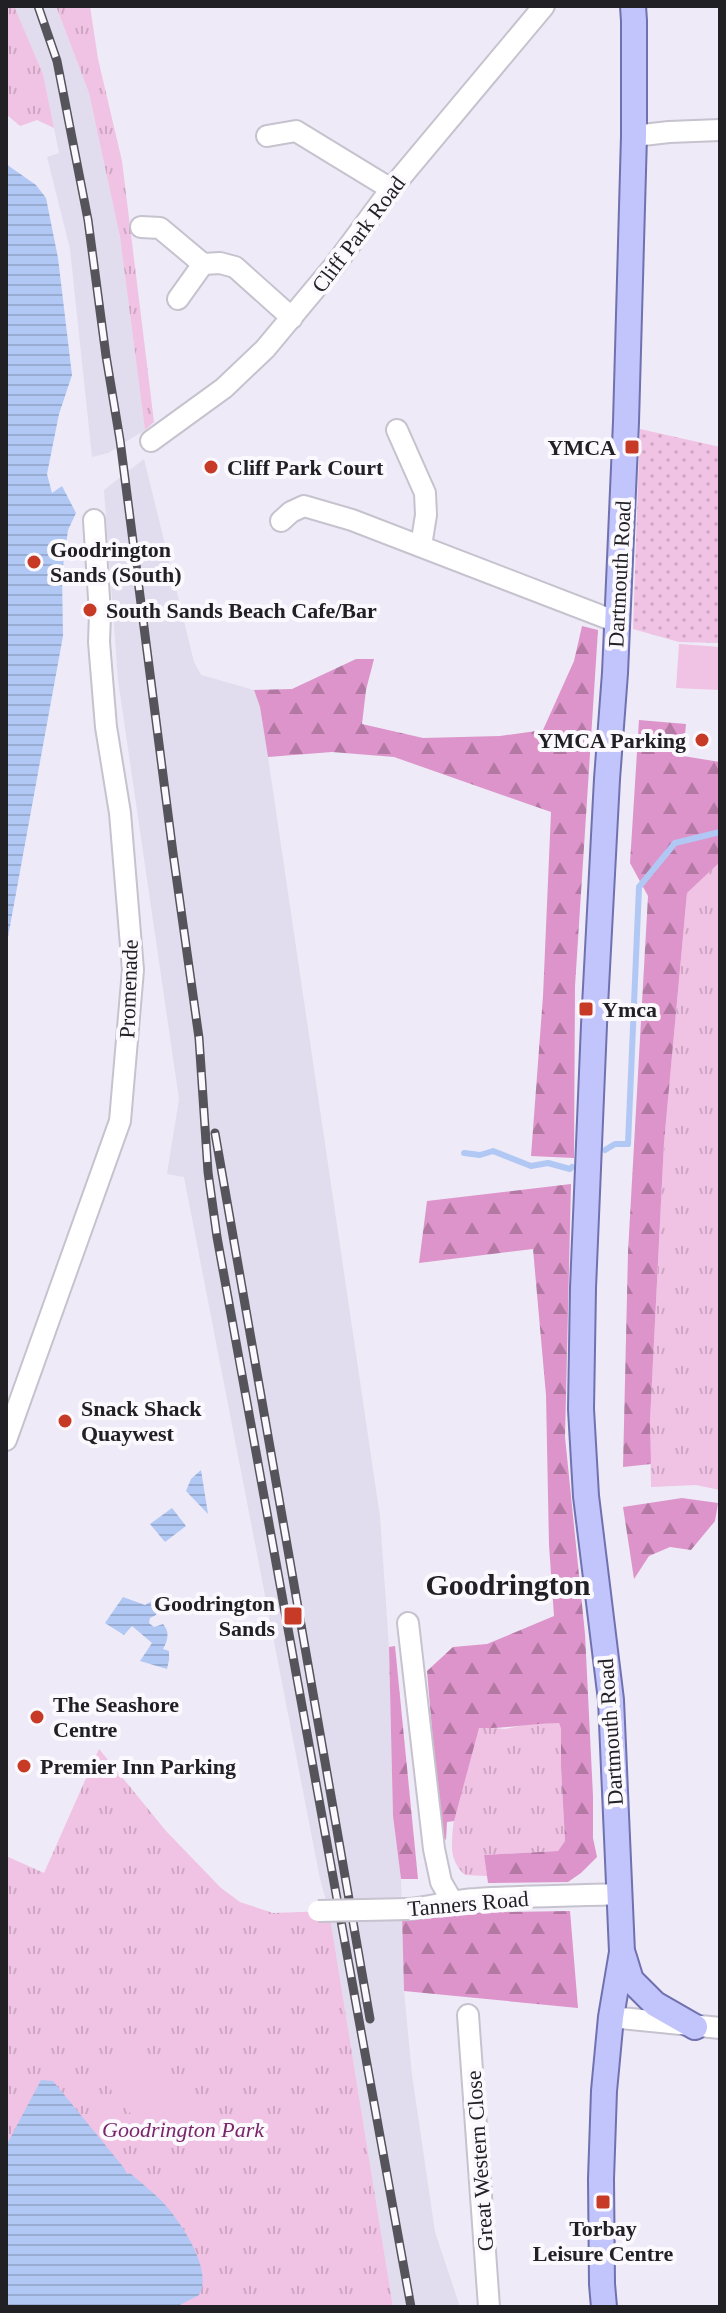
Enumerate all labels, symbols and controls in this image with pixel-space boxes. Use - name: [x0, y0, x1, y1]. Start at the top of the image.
- street label: Cliff Park Road: [307, 171, 410, 297]
- place label: YMCA: [548, 435, 616, 460]
- marker: YMCA: [623, 438, 641, 456]
- place label: Cliff Park Court: [227, 455, 384, 480]
- marker: Cliff Park Court: [202, 458, 220, 476]
- street label: Dartmouth Road: [603, 500, 636, 648]
- place label: Goodrington Sands (South): [50, 537, 181, 587]
- marker: Goodrington Sands (South): [25, 553, 43, 571]
- place label: South Sands Beach Cafe/Bar: [106, 598, 377, 623]
- marker: South Sands Beach Cafe/Bar: [81, 601, 99, 619]
- place label: YMCA Parking: [538, 728, 686, 753]
- marker: YMCA Parking: [693, 731, 711, 749]
- street label: Promenade: [114, 939, 143, 1039]
- place label: Ymca: [602, 997, 657, 1022]
- marker: Ymca: [577, 1000, 595, 1018]
- place label: Snack Shack Quaywest: [81, 1396, 202, 1446]
- marker: Snack Shack Quaywest: [56, 1412, 74, 1430]
- district label: Goodrington: [425, 1568, 591, 1601]
- place label: Goodrington Sands: [154, 1591, 275, 1641]
- marker: Goodrington Sands: [282, 1605, 304, 1627]
- street label: Dartmouth Road: [593, 1658, 628, 1806]
- place label: The Seashore Centre: [53, 1692, 179, 1742]
- marker: The Seashore Centre: [28, 1708, 46, 1726]
- place label: Premier Inn Parking: [40, 1754, 236, 1779]
- marker: Premier Inn Parking: [15, 1757, 33, 1775]
- street label: Tanners Road: [407, 1886, 530, 1921]
- street label: Great Western Close: [461, 2070, 498, 2252]
- park label: Goodrington Park: [102, 2117, 265, 2142]
- marker: Torbay Leisure Centre: [594, 2193, 612, 2211]
- place label: Torbay Leisure Centre: [533, 2216, 673, 2266]

